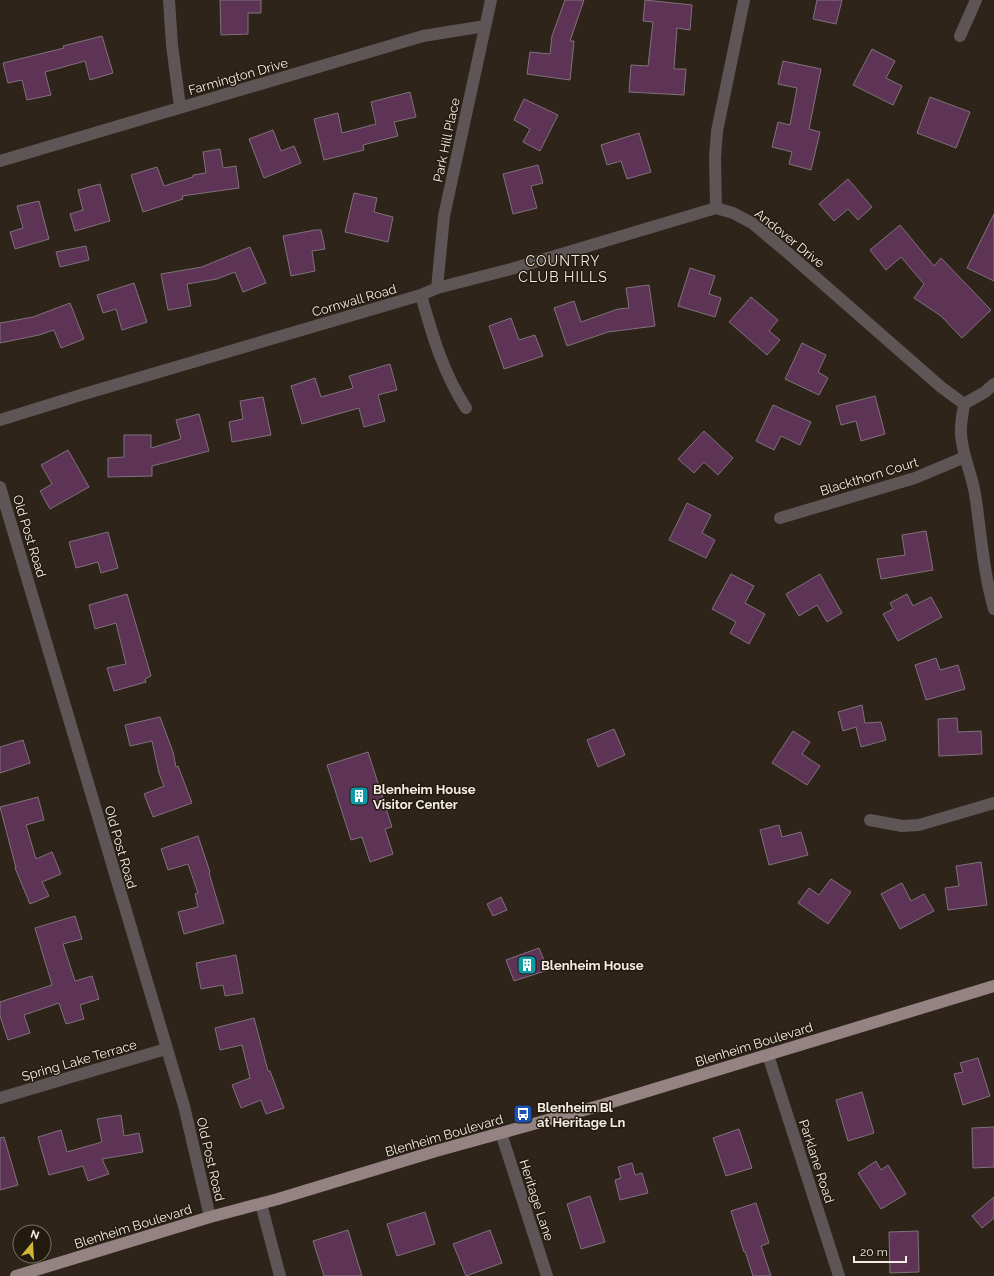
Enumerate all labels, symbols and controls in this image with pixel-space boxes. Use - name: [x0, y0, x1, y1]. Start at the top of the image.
- street label: Farmington Drive: [187, 55, 290, 98]
- street label: Park Hill Place: [430, 96, 463, 184]
- street label: Andover Drive: [752, 206, 828, 271]
- district label: COUNTRY CLUB HILLS: [518, 253, 608, 285]
- street label: Cornwall Road: [310, 281, 398, 320]
- street label: Blackthorn Court: [818, 454, 921, 499]
- street label: Old Post Road: [10, 493, 49, 579]
- place label: Blenheim House Visitor Center: [373, 782, 476, 812]
- building icon: Blenheim House Visitor Center: [348, 785, 370, 807]
- street label: Old Post Road: [102, 804, 140, 890]
- building icon: Blenheim House: [516, 954, 538, 976]
- place label: Blenheim House: [541, 958, 644, 973]
- street label: Blenheim Boulevard: [694, 1019, 815, 1070]
- street label: Spring Lake Terrace: [20, 1037, 139, 1084]
- place label: Blenheim Bl at Heritage Ln: [537, 1100, 625, 1130]
- bus stop icon: Blenheim Bl at Heritage Ln: [512, 1103, 534, 1125]
- street label: Blenheim Boulevard: [383, 1111, 505, 1160]
- street label: Old Post Road: [194, 1116, 227, 1202]
- street label: Parklane Road: [796, 1118, 837, 1205]
- street label: Heritage Lane: [516, 1158, 557, 1243]
- street label: Blenheim Boulevard: [73, 1201, 194, 1252]
- north arrow: [12, 1224, 52, 1264]
- text: N: [29, 1227, 41, 1242]
- scale bar: [854, 1238, 906, 1264]
- text: 20 m: [860, 1245, 888, 1259]

